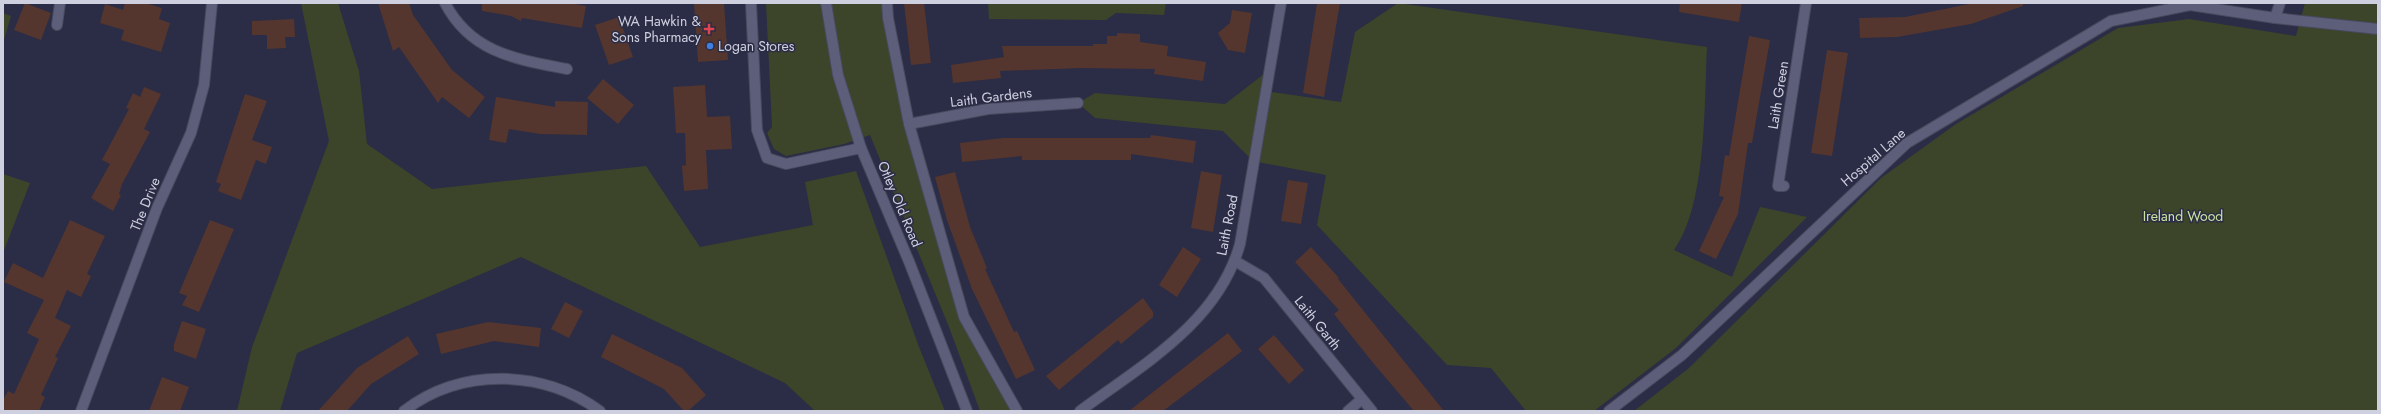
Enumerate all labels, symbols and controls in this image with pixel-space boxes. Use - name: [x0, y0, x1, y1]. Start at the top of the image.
- place label: WA Hawkin & Sons Pharmacy: [611, 11, 702, 47]
- marker: WA Hawkin & Sons Pharmacy: [704, 24, 714, 34]
- place label: Logan Stores: [718, 36, 795, 56]
- marker: Logan Stores: [705, 41, 715, 51]
- street label: Laith Green: [1763, 59, 1793, 131]
- street label: Laith Gardens: [949, 82, 1033, 112]
- street label: Hospital Lane: [1836, 123, 1910, 191]
- street label: Otley Old Road: [873, 158, 927, 250]
- street label: The Drive: [125, 174, 165, 234]
- street label: Laith Road: [1211, 193, 1243, 257]
- park label: Ireland Wood: [2143, 206, 2223, 226]
- street label: Laith Garth: [1290, 292, 1346, 354]

